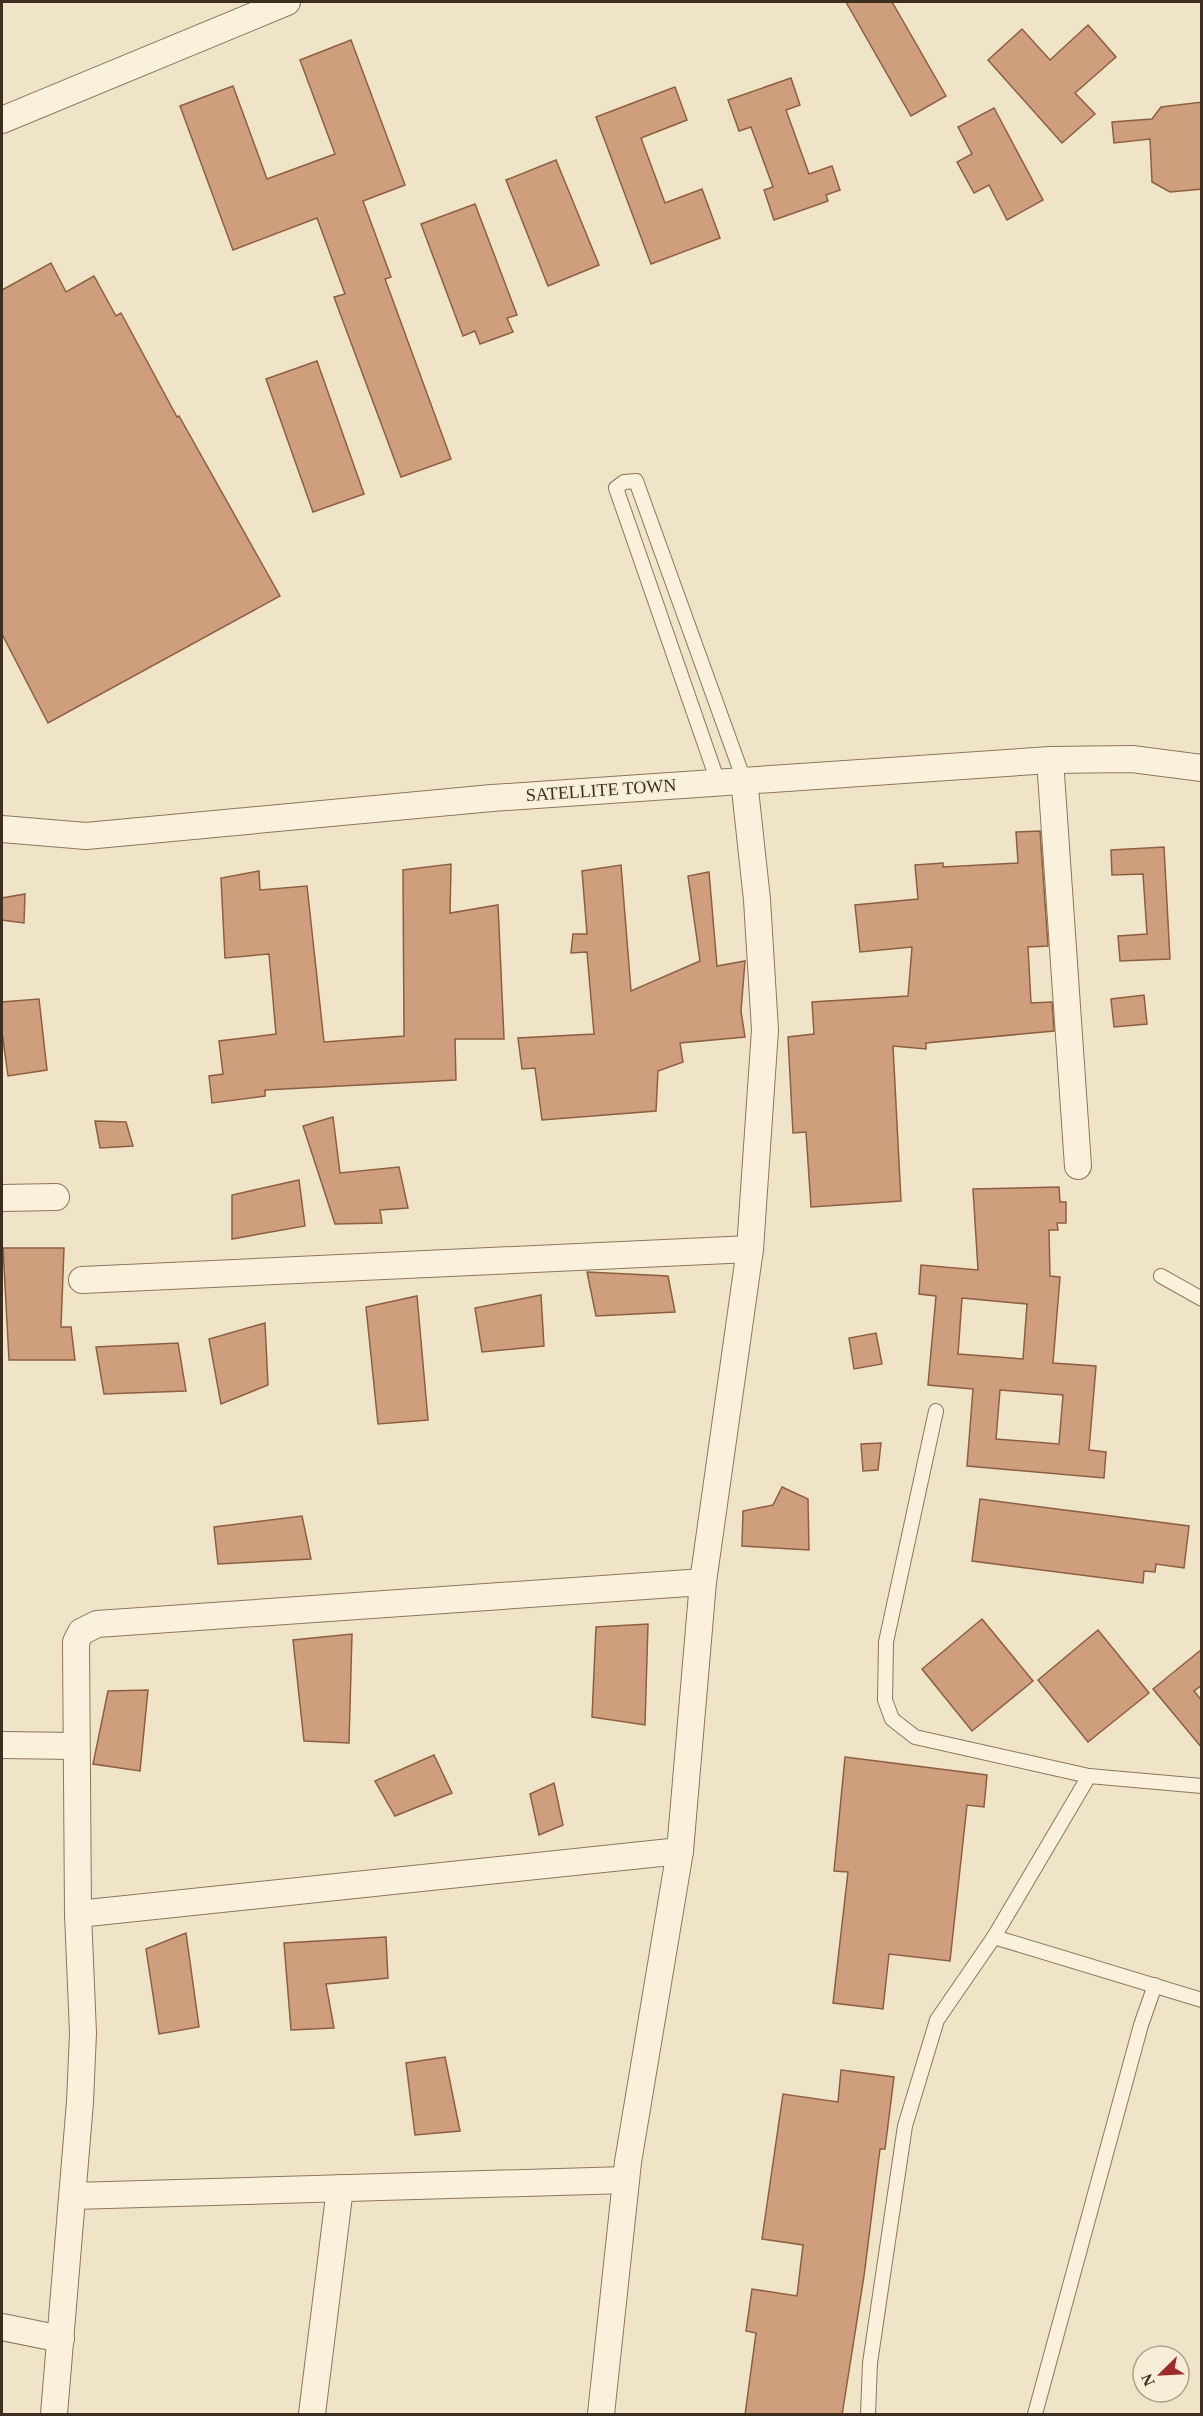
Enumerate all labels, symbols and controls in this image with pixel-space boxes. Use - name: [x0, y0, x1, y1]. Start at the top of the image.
- street label: SATELLITE TOWN: [525, 775, 677, 805]
- north arrow: [1131, 2344, 1191, 2404]
- text: N: [1137, 2371, 1158, 2389]

